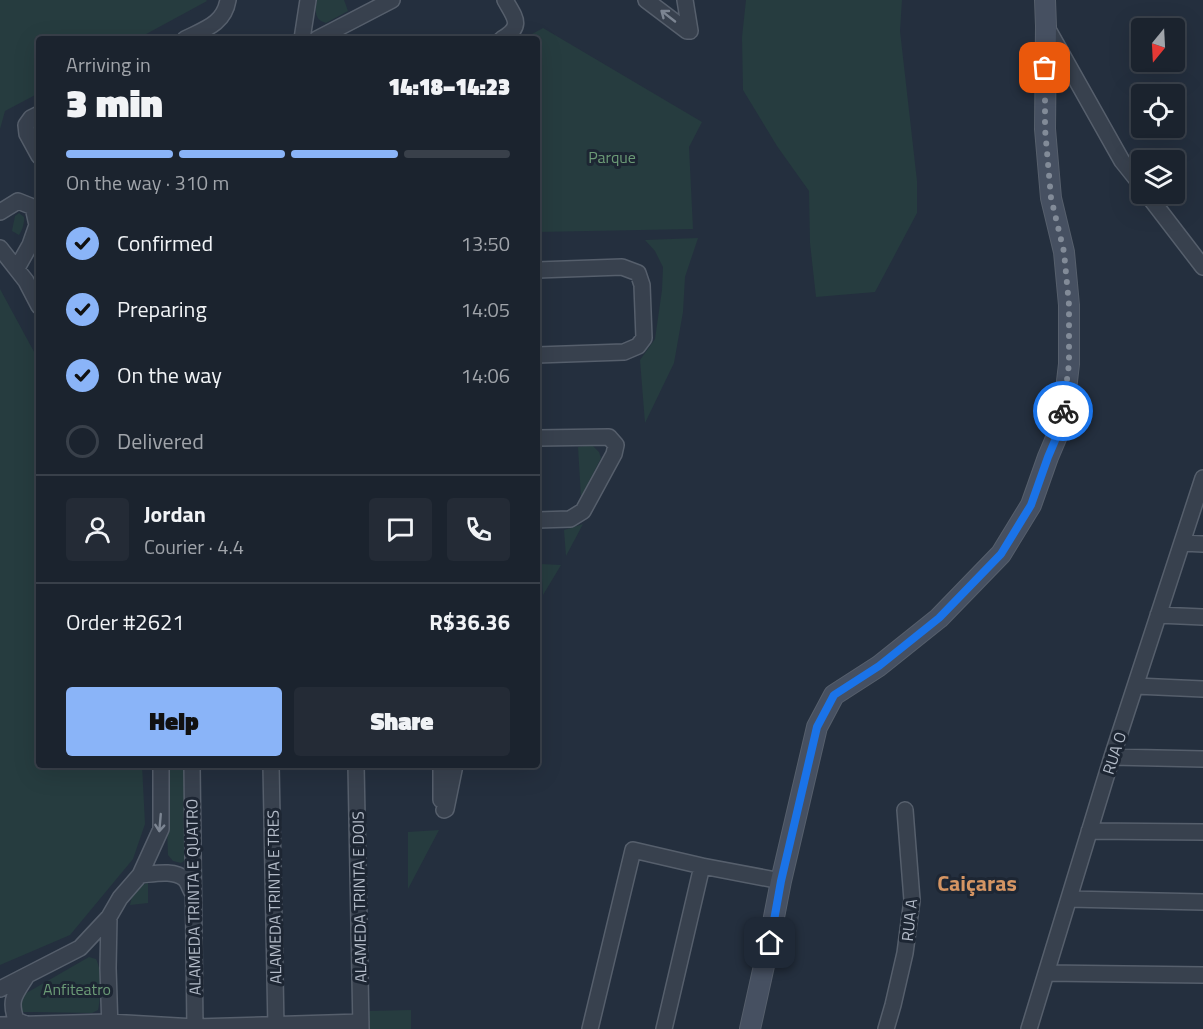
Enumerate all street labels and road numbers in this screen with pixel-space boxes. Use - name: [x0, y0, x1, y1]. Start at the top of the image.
- street label: RUA O: [1096, 729, 1132, 777]
- street label: ALAMEDA TRINTA E QUATRO: [179, 798, 207, 996]
- street label: ALAMEDA TRINTA E TRES: [260, 810, 288, 984]
- street label: ALAMEDA TRINTA E DOIS: [346, 811, 372, 983]
- street label: RUA A: [895, 897, 923, 942]

